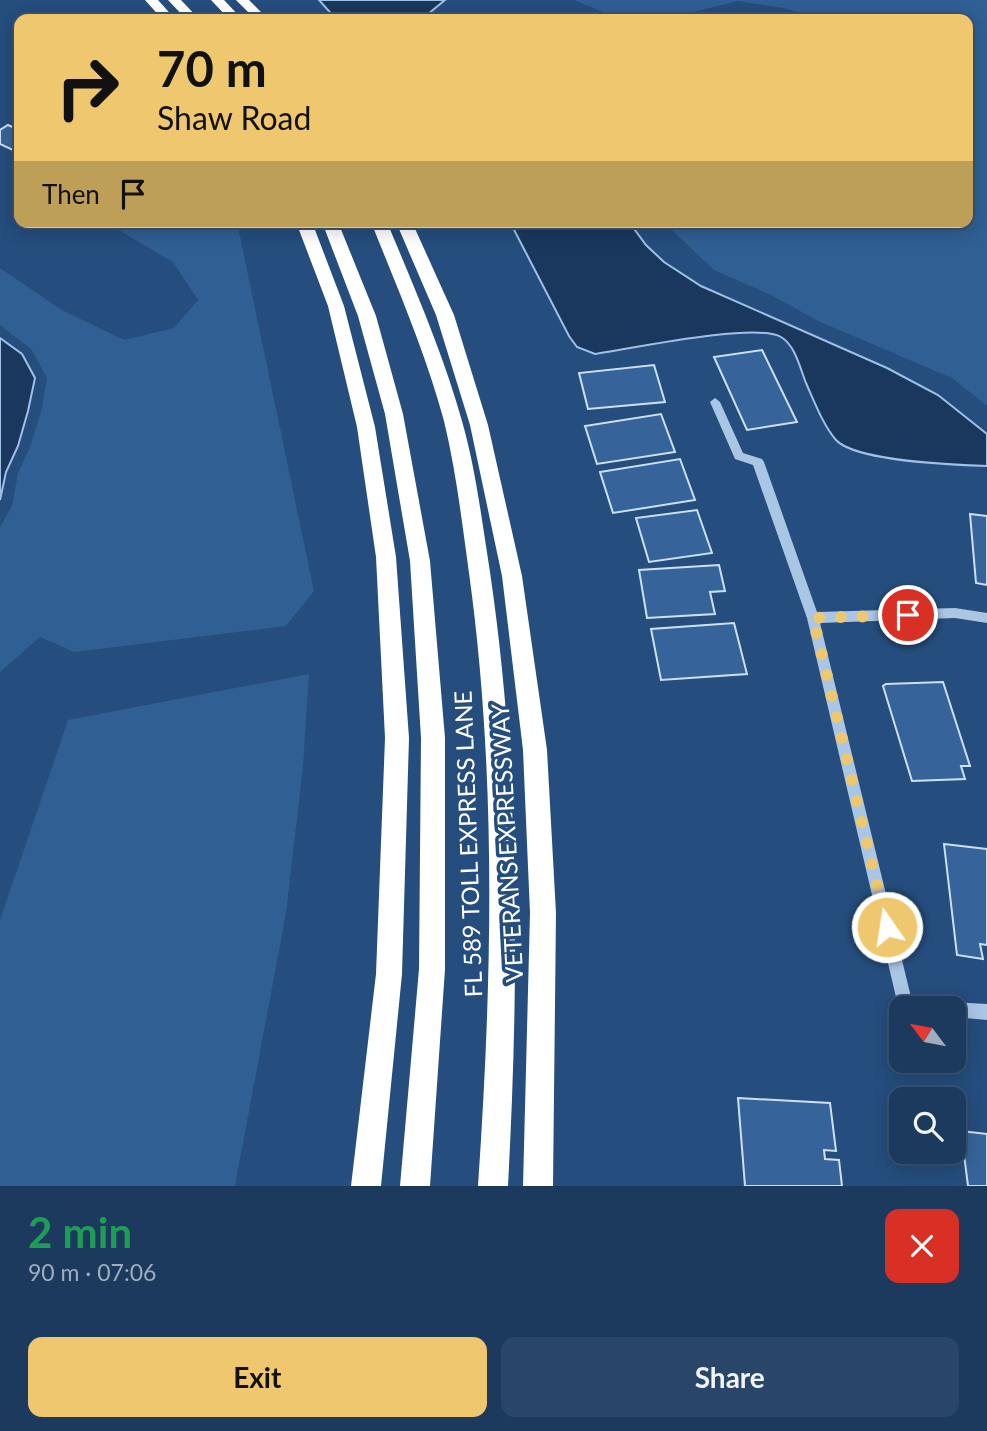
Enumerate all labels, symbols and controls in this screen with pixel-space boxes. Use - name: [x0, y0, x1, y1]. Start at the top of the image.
- text: 70 m: [157, 39, 267, 97]
- icon: right: [42, 42, 133, 133]
- text: Shaw Road: [157, 98, 311, 137]
- icon: arrive: [114, 175, 152, 213]
- text: Then: [42, 178, 100, 210]
- pin: [878, 585, 938, 645]
- icon: arrive: [889, 596, 927, 634]
- street label: FL 589 TOLL EXPRESS LANE: [448, 690, 487, 998]
- street label: VETERANS EXPRESSWAY: [485, 703, 528, 983]
- position arrow: [850, 890, 924, 964]
- north arrow: [889, 996, 966, 1073]
- map controls: [889, 996, 966, 1164]
- button: search: [889, 1087, 966, 1164]
- text: 2 min: [28, 1207, 132, 1257]
- button: close: [885, 1209, 959, 1283]
- text: 90 m · 07:06: [28, 1258, 156, 1286]
- button: Exit: [28, 1337, 487, 1417]
- button: Share: [501, 1337, 959, 1417]

